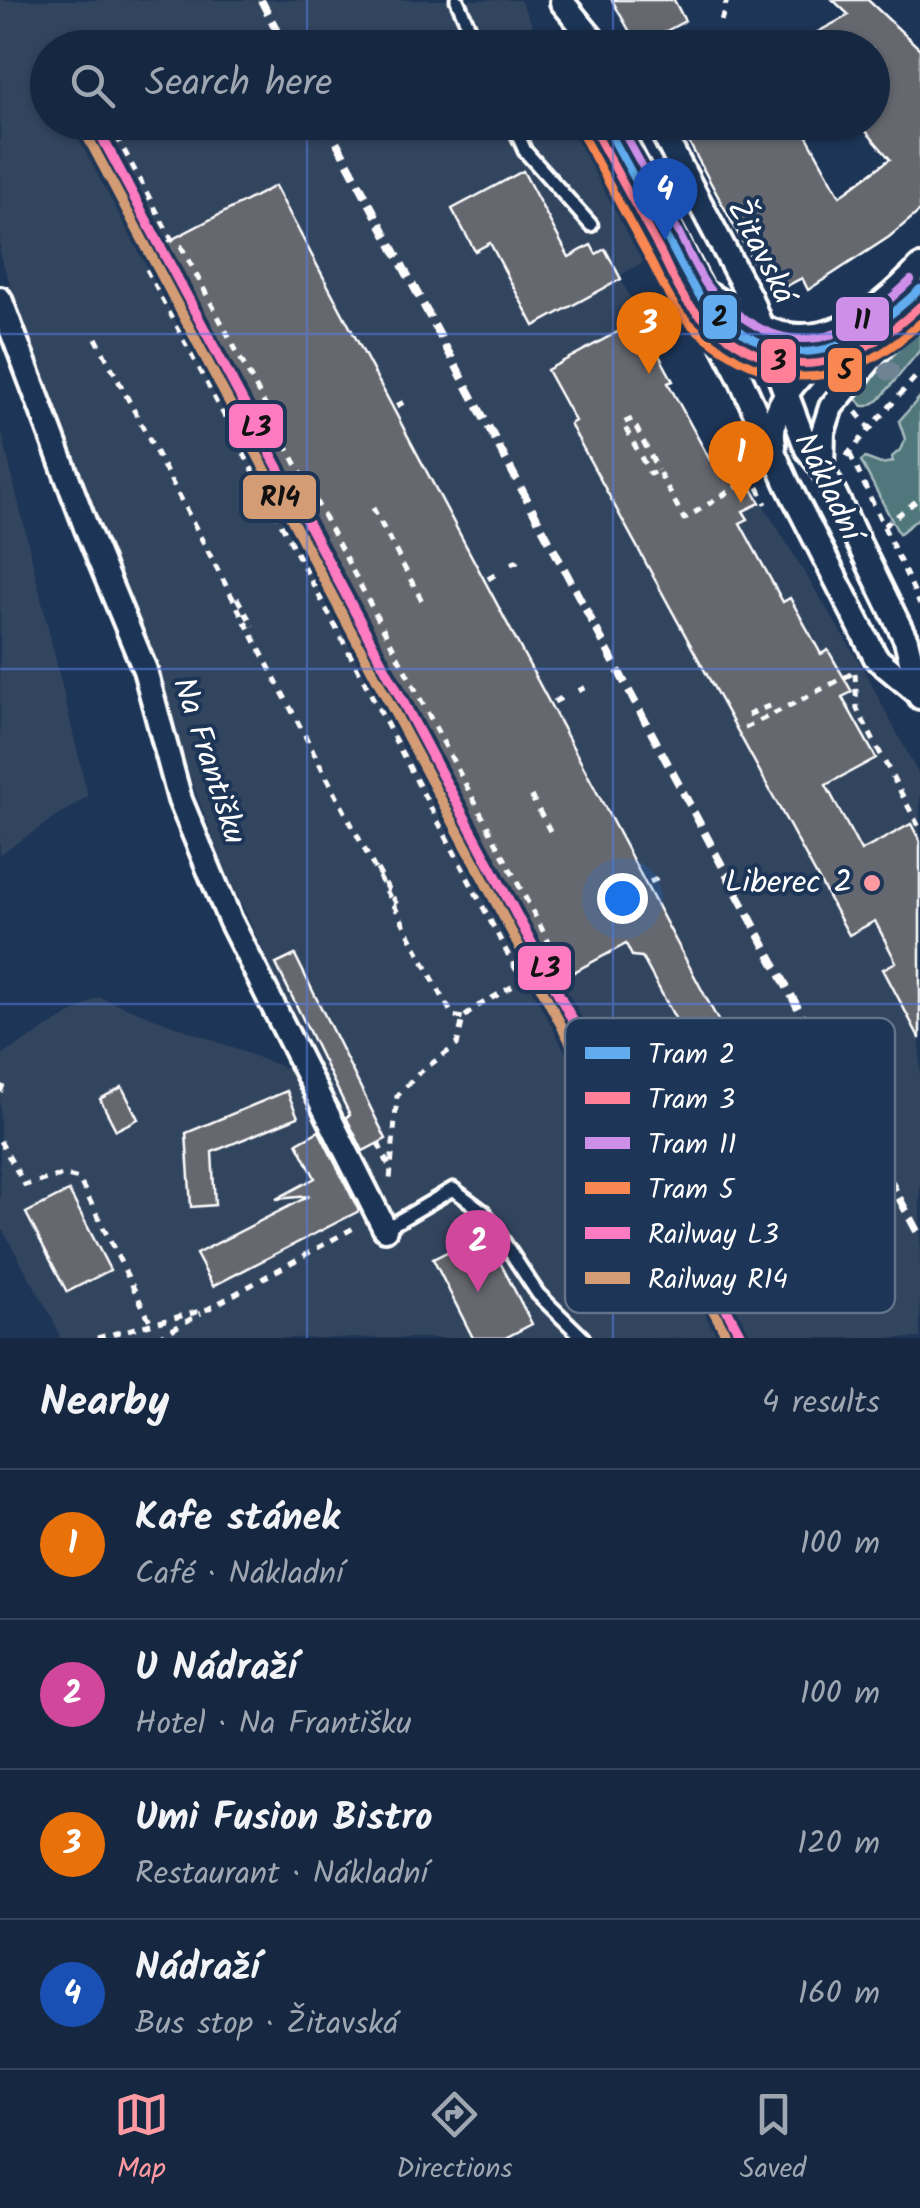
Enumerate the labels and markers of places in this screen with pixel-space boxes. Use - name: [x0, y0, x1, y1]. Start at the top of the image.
- pin: 4: [632, 158, 698, 240]
- pin: 3: [616, 292, 682, 374]
- pin: 1: [708, 420, 774, 503]
- place label: Liberec 2: [725, 858, 852, 909]
- marker: Liberec 2: [861, 872, 883, 894]
- pin: 2: [446, 1210, 510, 1292]

